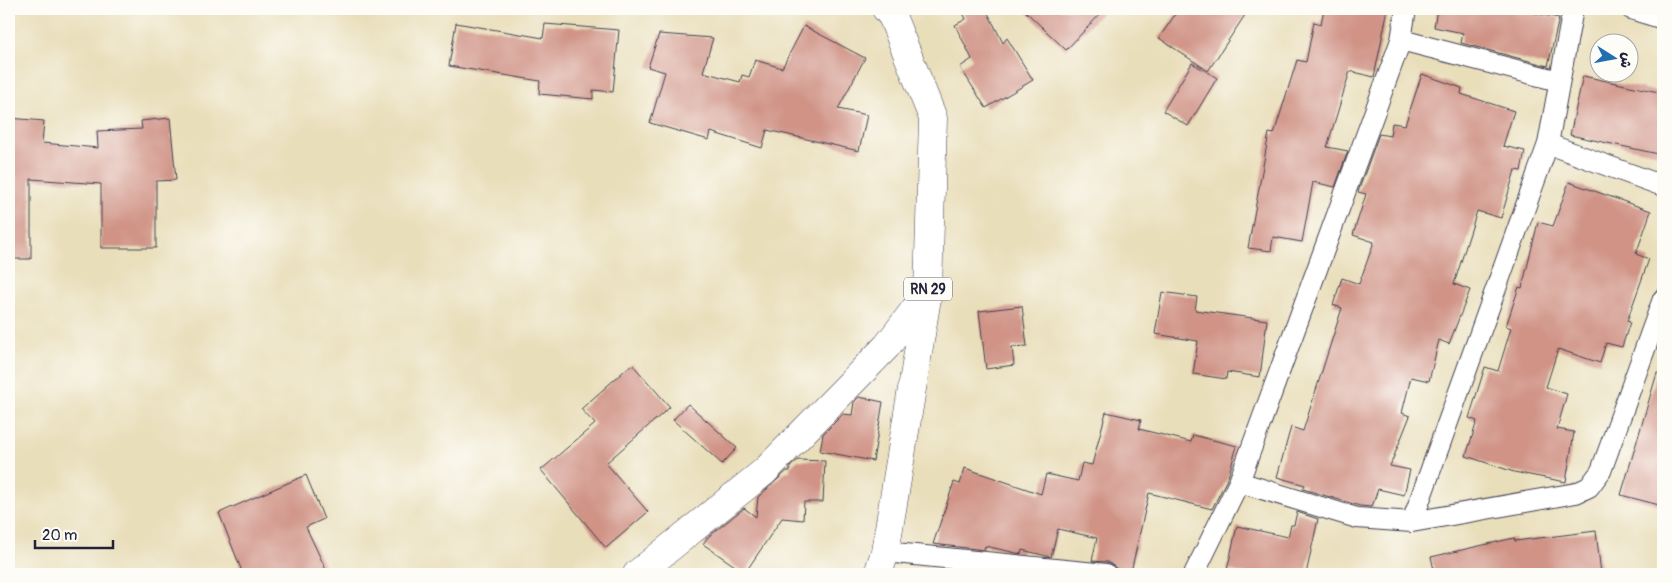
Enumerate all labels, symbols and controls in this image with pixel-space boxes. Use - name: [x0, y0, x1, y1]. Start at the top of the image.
- north arrow: [1590, 32, 1640, 82]
- text: ش: [1616, 51, 1636, 70]
- road number: RN 29: [904, 278, 952, 300]
- scale bar: [35, 518, 112, 550]
- text: 20 m: [42, 526, 77, 545]

